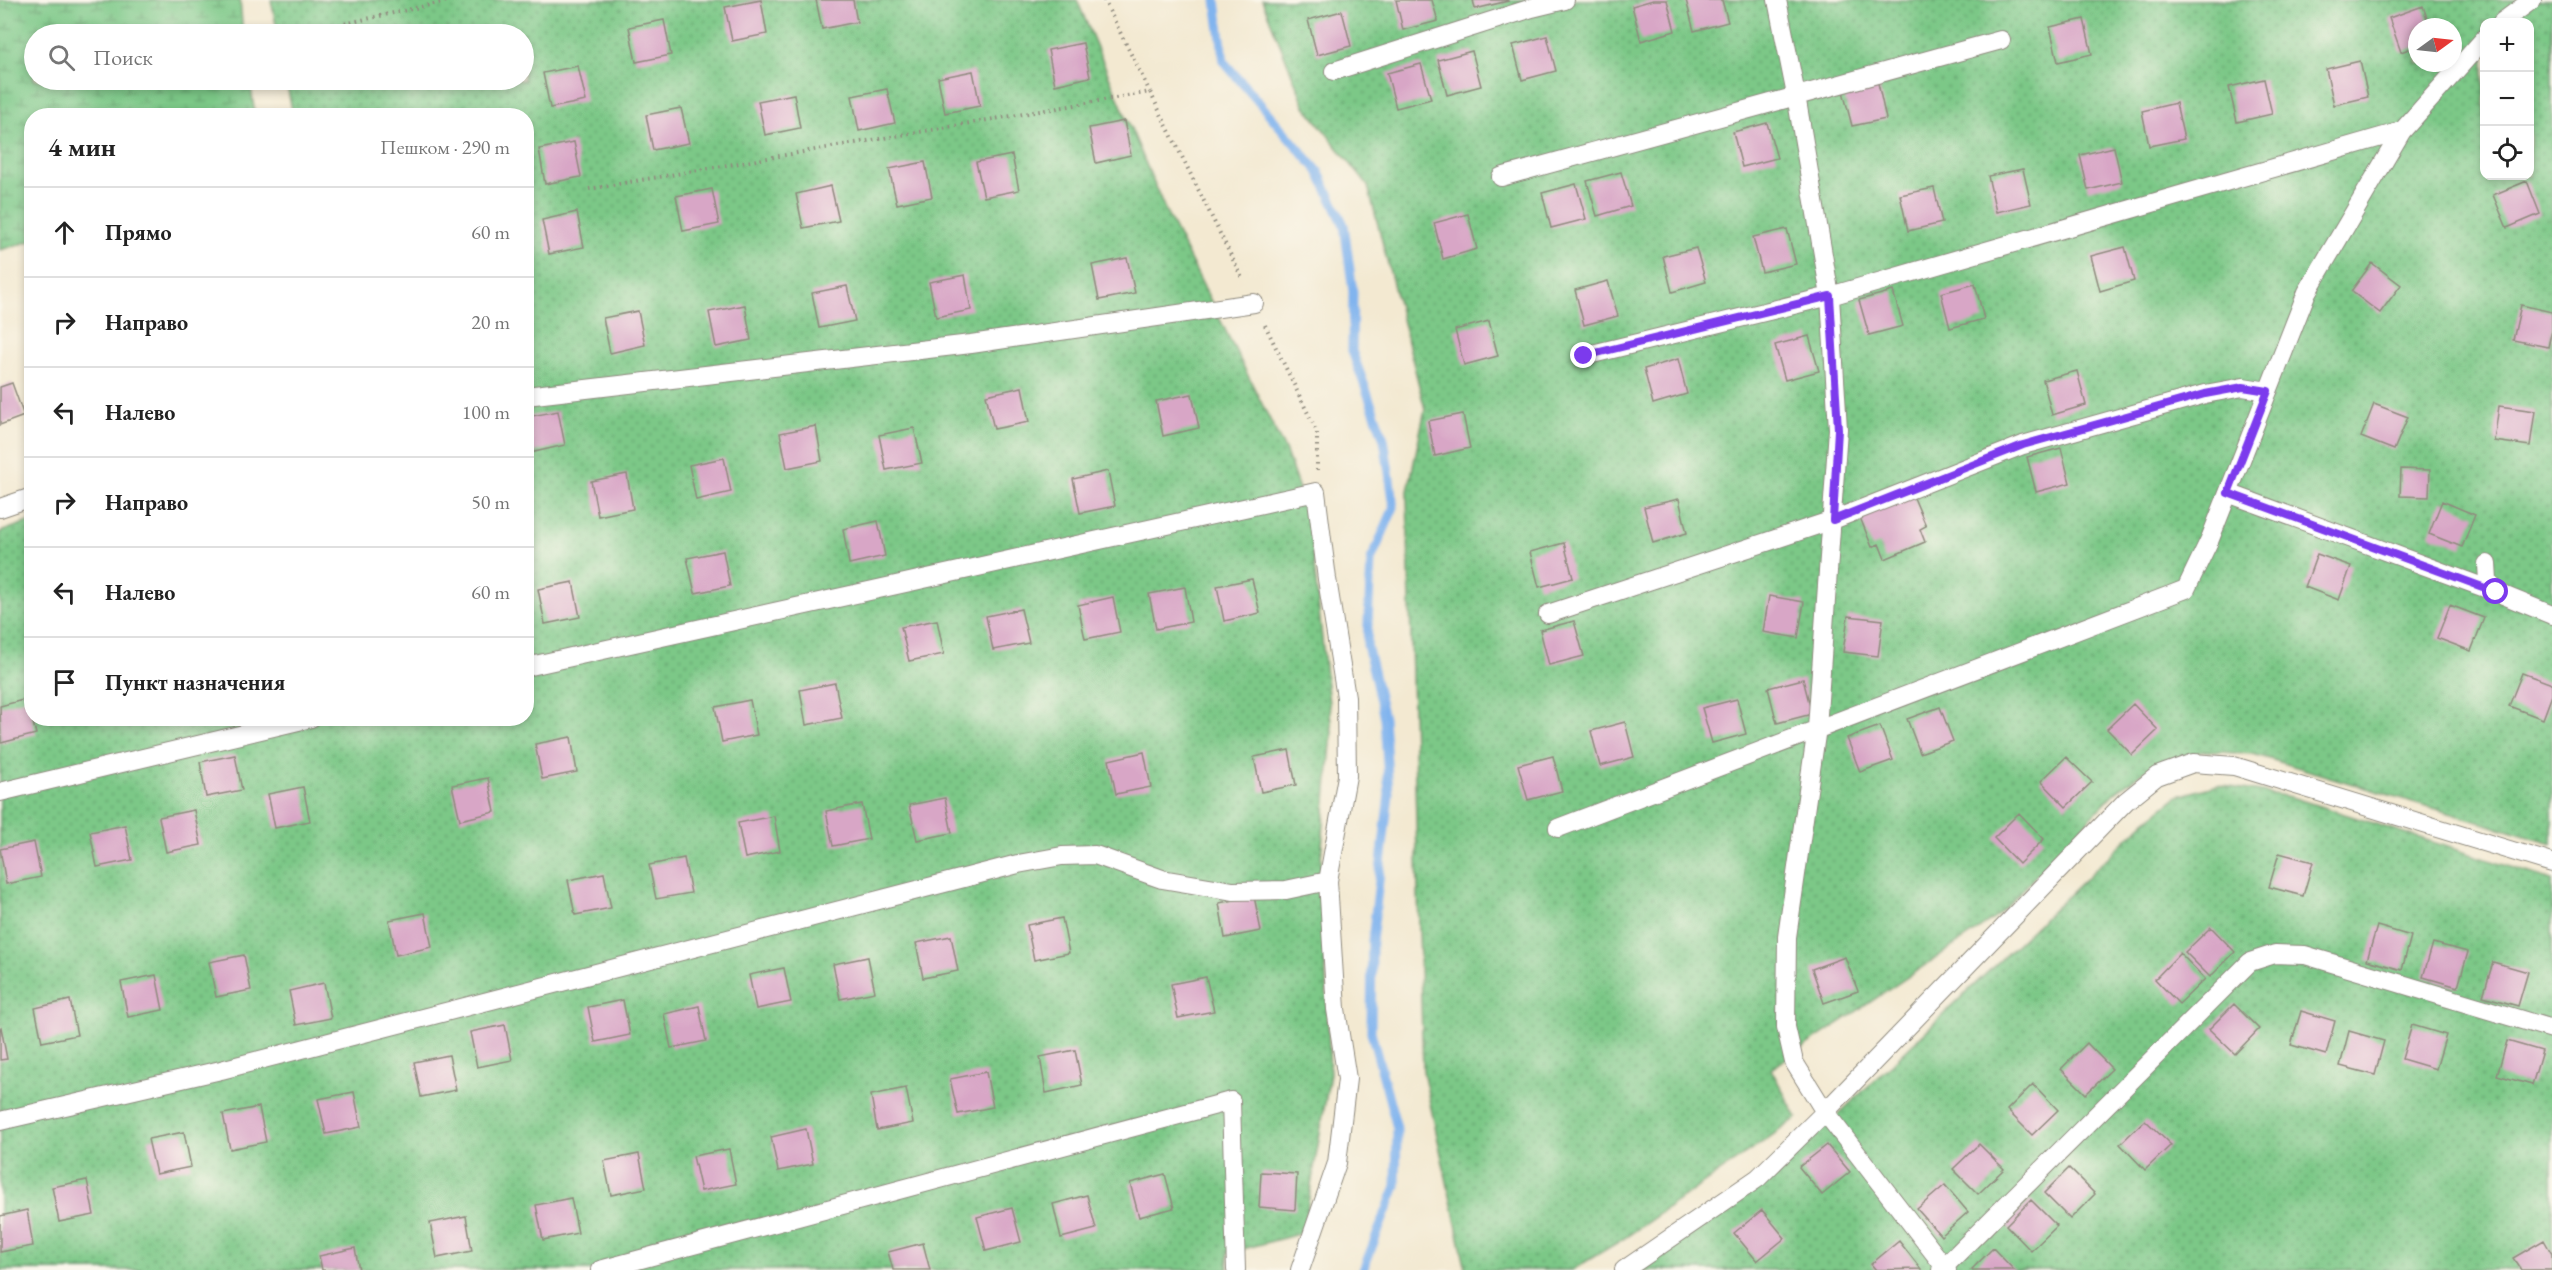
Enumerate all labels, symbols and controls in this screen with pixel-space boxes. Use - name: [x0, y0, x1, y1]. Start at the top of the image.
- north arrow: [2408, 18, 2462, 72]
- map controls: [2480, 18, 2534, 180]
- button: +: [2480, 18, 2534, 72]
- search box: [24, 24, 534, 90]
- icon: search: [45, 41, 78, 74]
- text: Поиск: [93, 43, 153, 72]
- button: −: [2480, 72, 2534, 126]
- button: locate: [2480, 126, 2534, 180]
- text: 4 мин: [48, 130, 116, 164]
- text: Пешком · 290 m: [380, 134, 510, 160]
- icon: ahead: [48, 216, 81, 249]
- text: Прямо: [105, 218, 172, 247]
- text: 60 m: [471, 219, 510, 245]
- icon: right: [48, 306, 81, 339]
- text: Направо: [105, 308, 188, 337]
- text: 20 m: [471, 309, 510, 335]
- route end: [1570, 342, 1596, 368]
- icon: left: [48, 396, 81, 429]
- text: Налево: [105, 398, 175, 427]
- text: 100 m: [462, 399, 510, 425]
- icon: right: [48, 486, 81, 519]
- text: Направо: [105, 488, 188, 517]
- text: 50 m: [471, 489, 510, 515]
- icon: left: [48, 576, 81, 609]
- text: Налево: [105, 578, 175, 607]
- route start: [2482, 578, 2508, 604]
- text: 60 m: [471, 579, 510, 605]
- icon: arrive: [48, 666, 81, 699]
- text: Пункт назначения: [105, 668, 285, 697]

